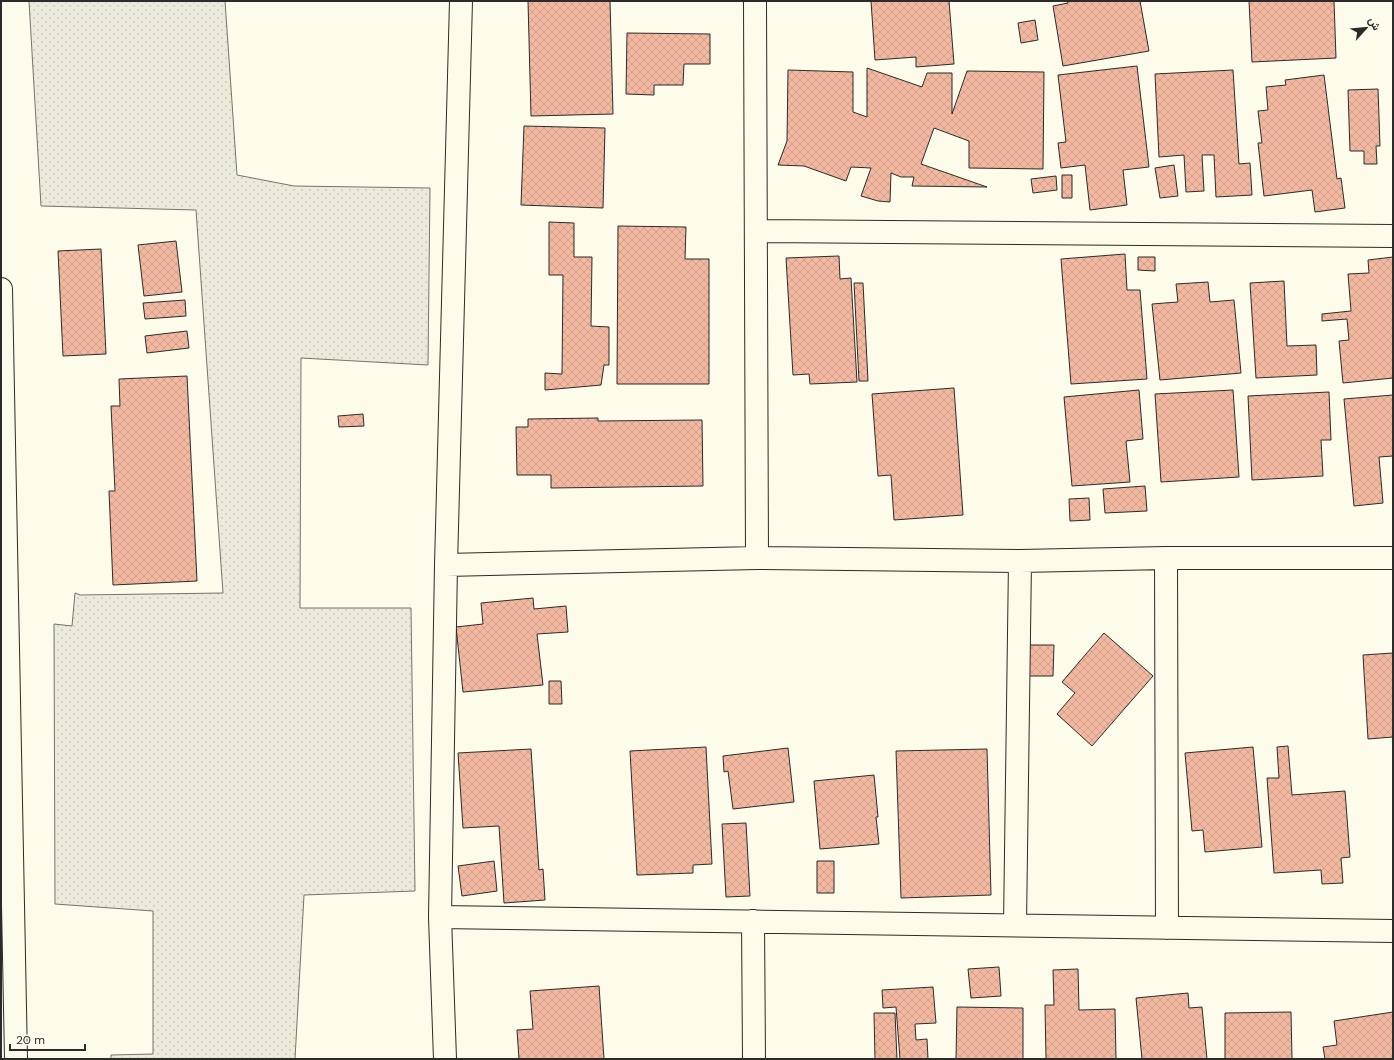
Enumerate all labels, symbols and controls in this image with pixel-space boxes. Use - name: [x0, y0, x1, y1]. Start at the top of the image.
- north arrow: [1346, 8, 1386, 48]
- text: ش: [1366, 14, 1384, 33]
- scale bar: [10, 1026, 85, 1052]
- text: 20 m: [16, 1032, 45, 1048]

